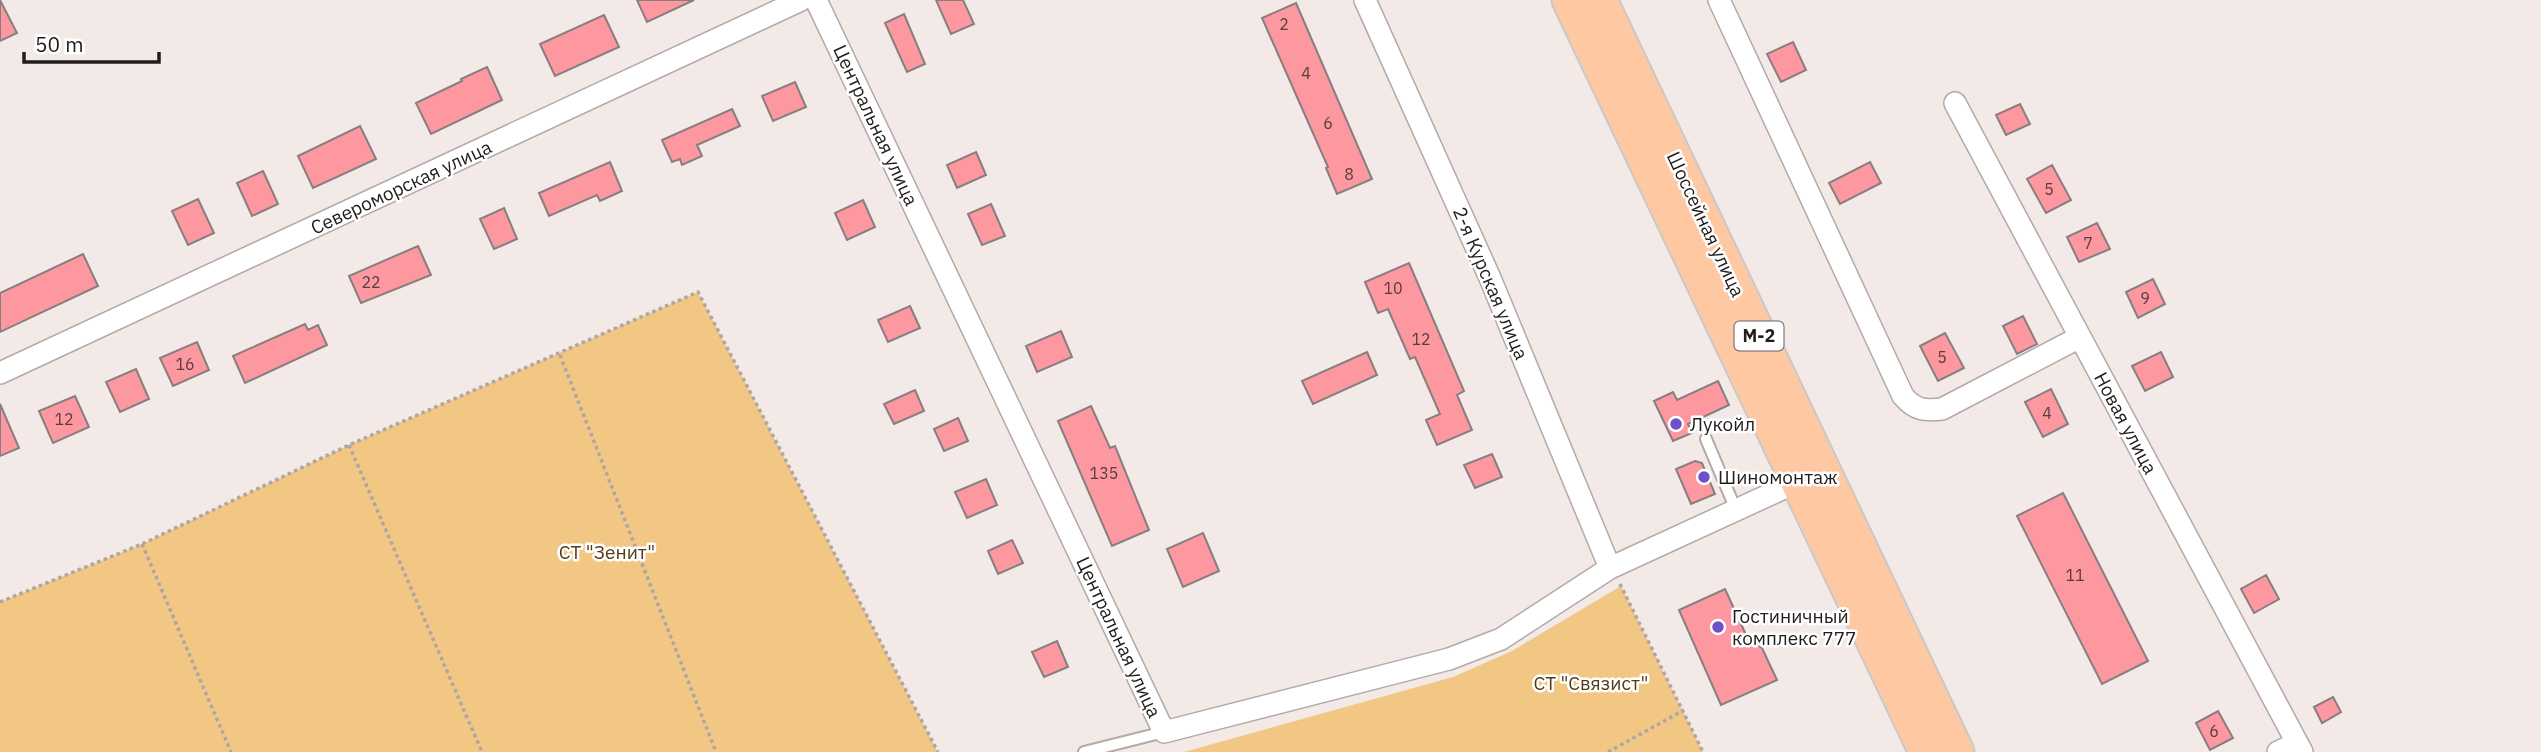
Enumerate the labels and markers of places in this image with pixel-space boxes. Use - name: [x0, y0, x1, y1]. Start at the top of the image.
- place label: Лукойл: [1690, 412, 1755, 436]
- marker: Лукойл: [1668, 416, 1684, 432]
- place label: Шиномонтаж: [1718, 465, 1838, 489]
- marker: Шиномонтаж: [1696, 469, 1712, 485]
- place label: Гостиничный комплекс 777: [1732, 604, 1856, 650]
- marker: Гостиничный комплекс 777: [1710, 619, 1726, 635]

